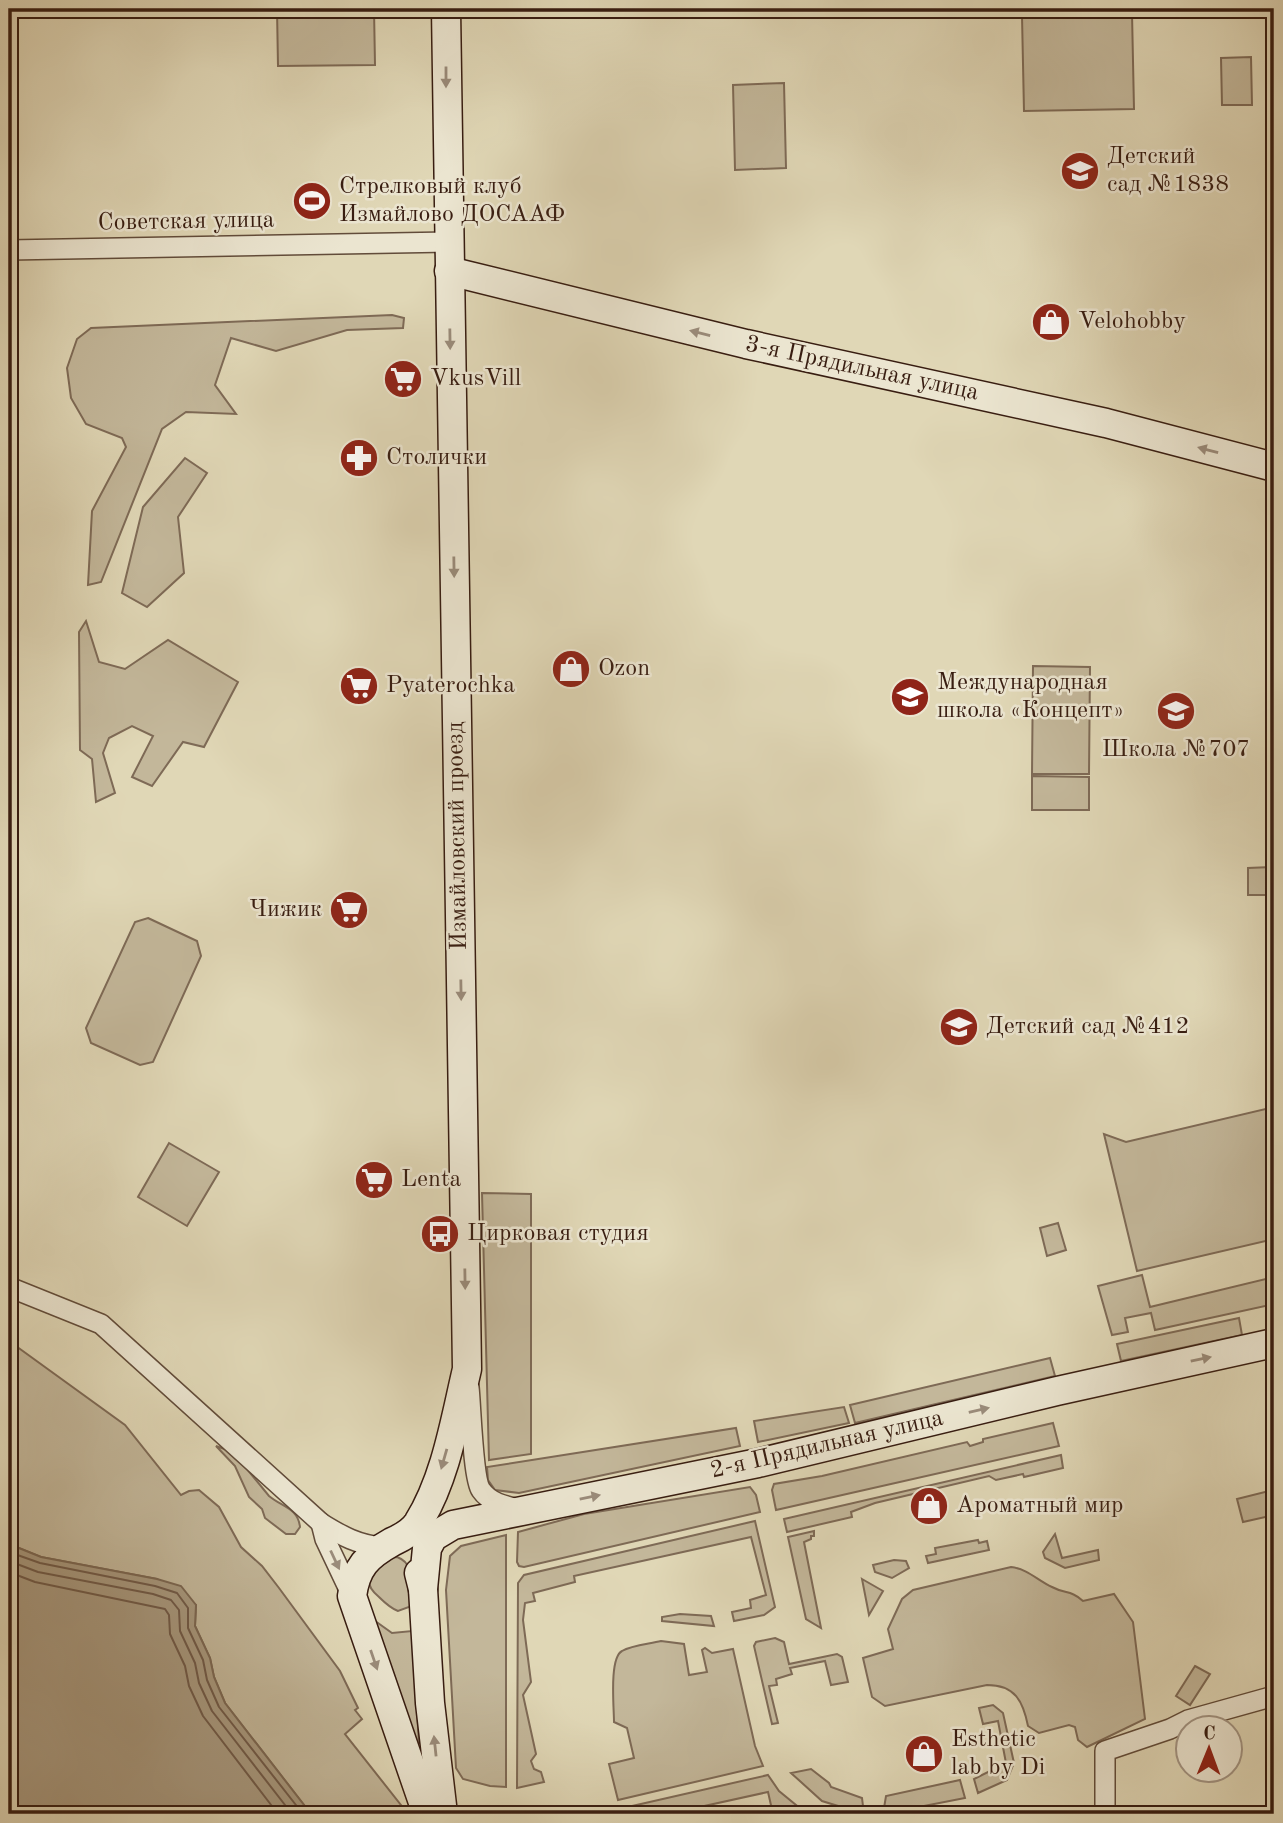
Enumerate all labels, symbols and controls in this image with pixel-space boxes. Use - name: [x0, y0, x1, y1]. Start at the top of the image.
- one-way arrow: [440, 66, 452, 88]
- place label: Детский сад №1838: [1107, 145, 1229, 197]
- school or university icon: Детский сад №1838: [1059, 150, 1101, 192]
- place label: Стрелковый клуб Измайлово ДОСААФ: [339, 175, 565, 227]
- sports icon: Стрелковый клуб Измайлово ДОСААФ: [291, 180, 333, 222]
- street label: Советская улица: [97, 208, 275, 236]
- shop icon: Velohobby: [1030, 301, 1072, 343]
- place label: Velohobby: [1078, 310, 1186, 334]
- one-way arrow: [689, 327, 711, 338]
- one-way arrow: [444, 328, 456, 350]
- street label: 3-я Прядильная улица: [743, 333, 981, 406]
- supermarket icon: VkusVill: [382, 358, 424, 400]
- place label: VkusVill: [430, 367, 521, 391]
- pharmacy icon: Столички: [338, 437, 380, 479]
- one-way arrow: [1197, 444, 1219, 455]
- place label: Столички: [386, 446, 487, 470]
- one-way arrow: [448, 556, 460, 578]
- shop icon: Ozon: [550, 648, 592, 690]
- place label: Ozon: [598, 657, 650, 681]
- supermarket icon: Pyaterochka: [338, 665, 380, 707]
- place label: Международная школа «Концепт»: [937, 671, 1124, 723]
- place label: Pyaterochka: [386, 674, 515, 698]
- school or university icon: Международная школа «Концепт»: [889, 676, 931, 718]
- school or university icon: Школа №707: [1155, 690, 1197, 732]
- street label: Измайловский проезд: [444, 721, 472, 951]
- place label: Школа №707: [1102, 738, 1250, 762]
- supermarket icon: Чижик: [328, 889, 370, 931]
- place label: Чижик: [249, 898, 322, 922]
- one-way arrow: [455, 979, 467, 1001]
- school or university icon: Детский сад №412: [938, 1006, 980, 1048]
- place label: Детский сад №412: [986, 1015, 1189, 1039]
- supermarket icon: Lenta: [353, 1159, 395, 1201]
- place label: Lenta: [401, 1168, 461, 1192]
- bus stop icon: Цирковая студия: [419, 1213, 461, 1255]
- place label: Цирковая студия: [467, 1222, 649, 1246]
- one-way arrow: [460, 1269, 471, 1291]
- one-way arrow: [1190, 1354, 1212, 1365]
- one-way arrow: [968, 1404, 990, 1415]
- street label: 2-я Прядильная улица: [708, 1406, 946, 1483]
- one-way arrow: [439, 1448, 449, 1469]
- shop icon: Ароматный мир: [908, 1485, 950, 1527]
- one-way arrow: [579, 1491, 601, 1502]
- place label: Ароматный мир: [956, 1494, 1123, 1518]
- one-way arrow: [329, 1550, 341, 1570]
- one-way arrow: [369, 1650, 380, 1671]
- north arrow: [1174, 1714, 1244, 1784]
- text: С: [1203, 1725, 1216, 1744]
- place label: Esthetic lab by Di: [951, 1728, 1045, 1780]
- shop icon: Esthetic lab by Di: [903, 1733, 945, 1775]
- one-way arrow: [429, 1735, 440, 1757]

